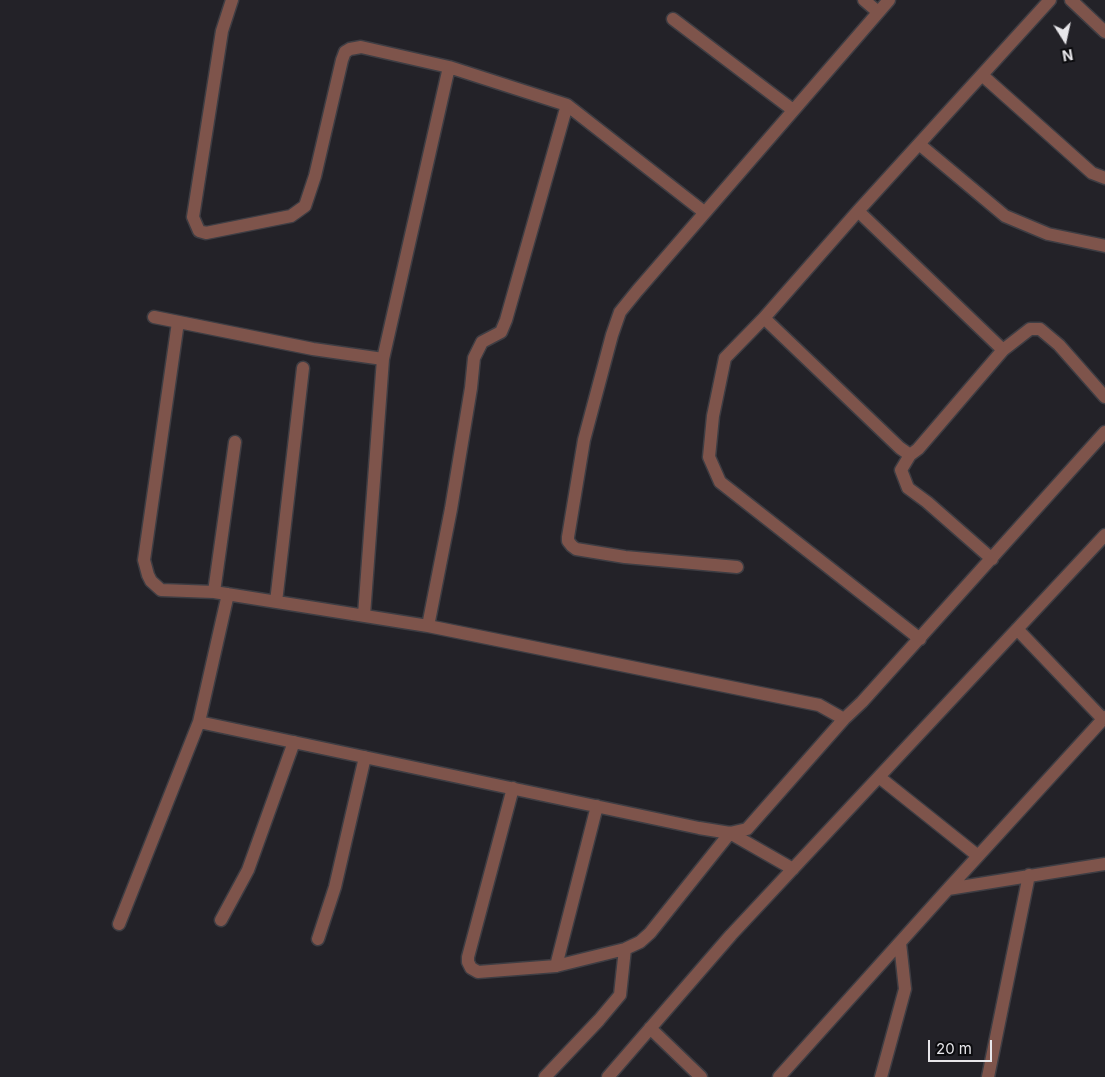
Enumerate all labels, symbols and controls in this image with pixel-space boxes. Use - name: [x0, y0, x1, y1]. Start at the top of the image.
- north arrow: [1040, 15, 1090, 65]
- text: N: [1061, 46, 1074, 65]
- scale bar: [930, 1030, 994, 1062]
- text: 20 m: [936, 1039, 972, 1058]

